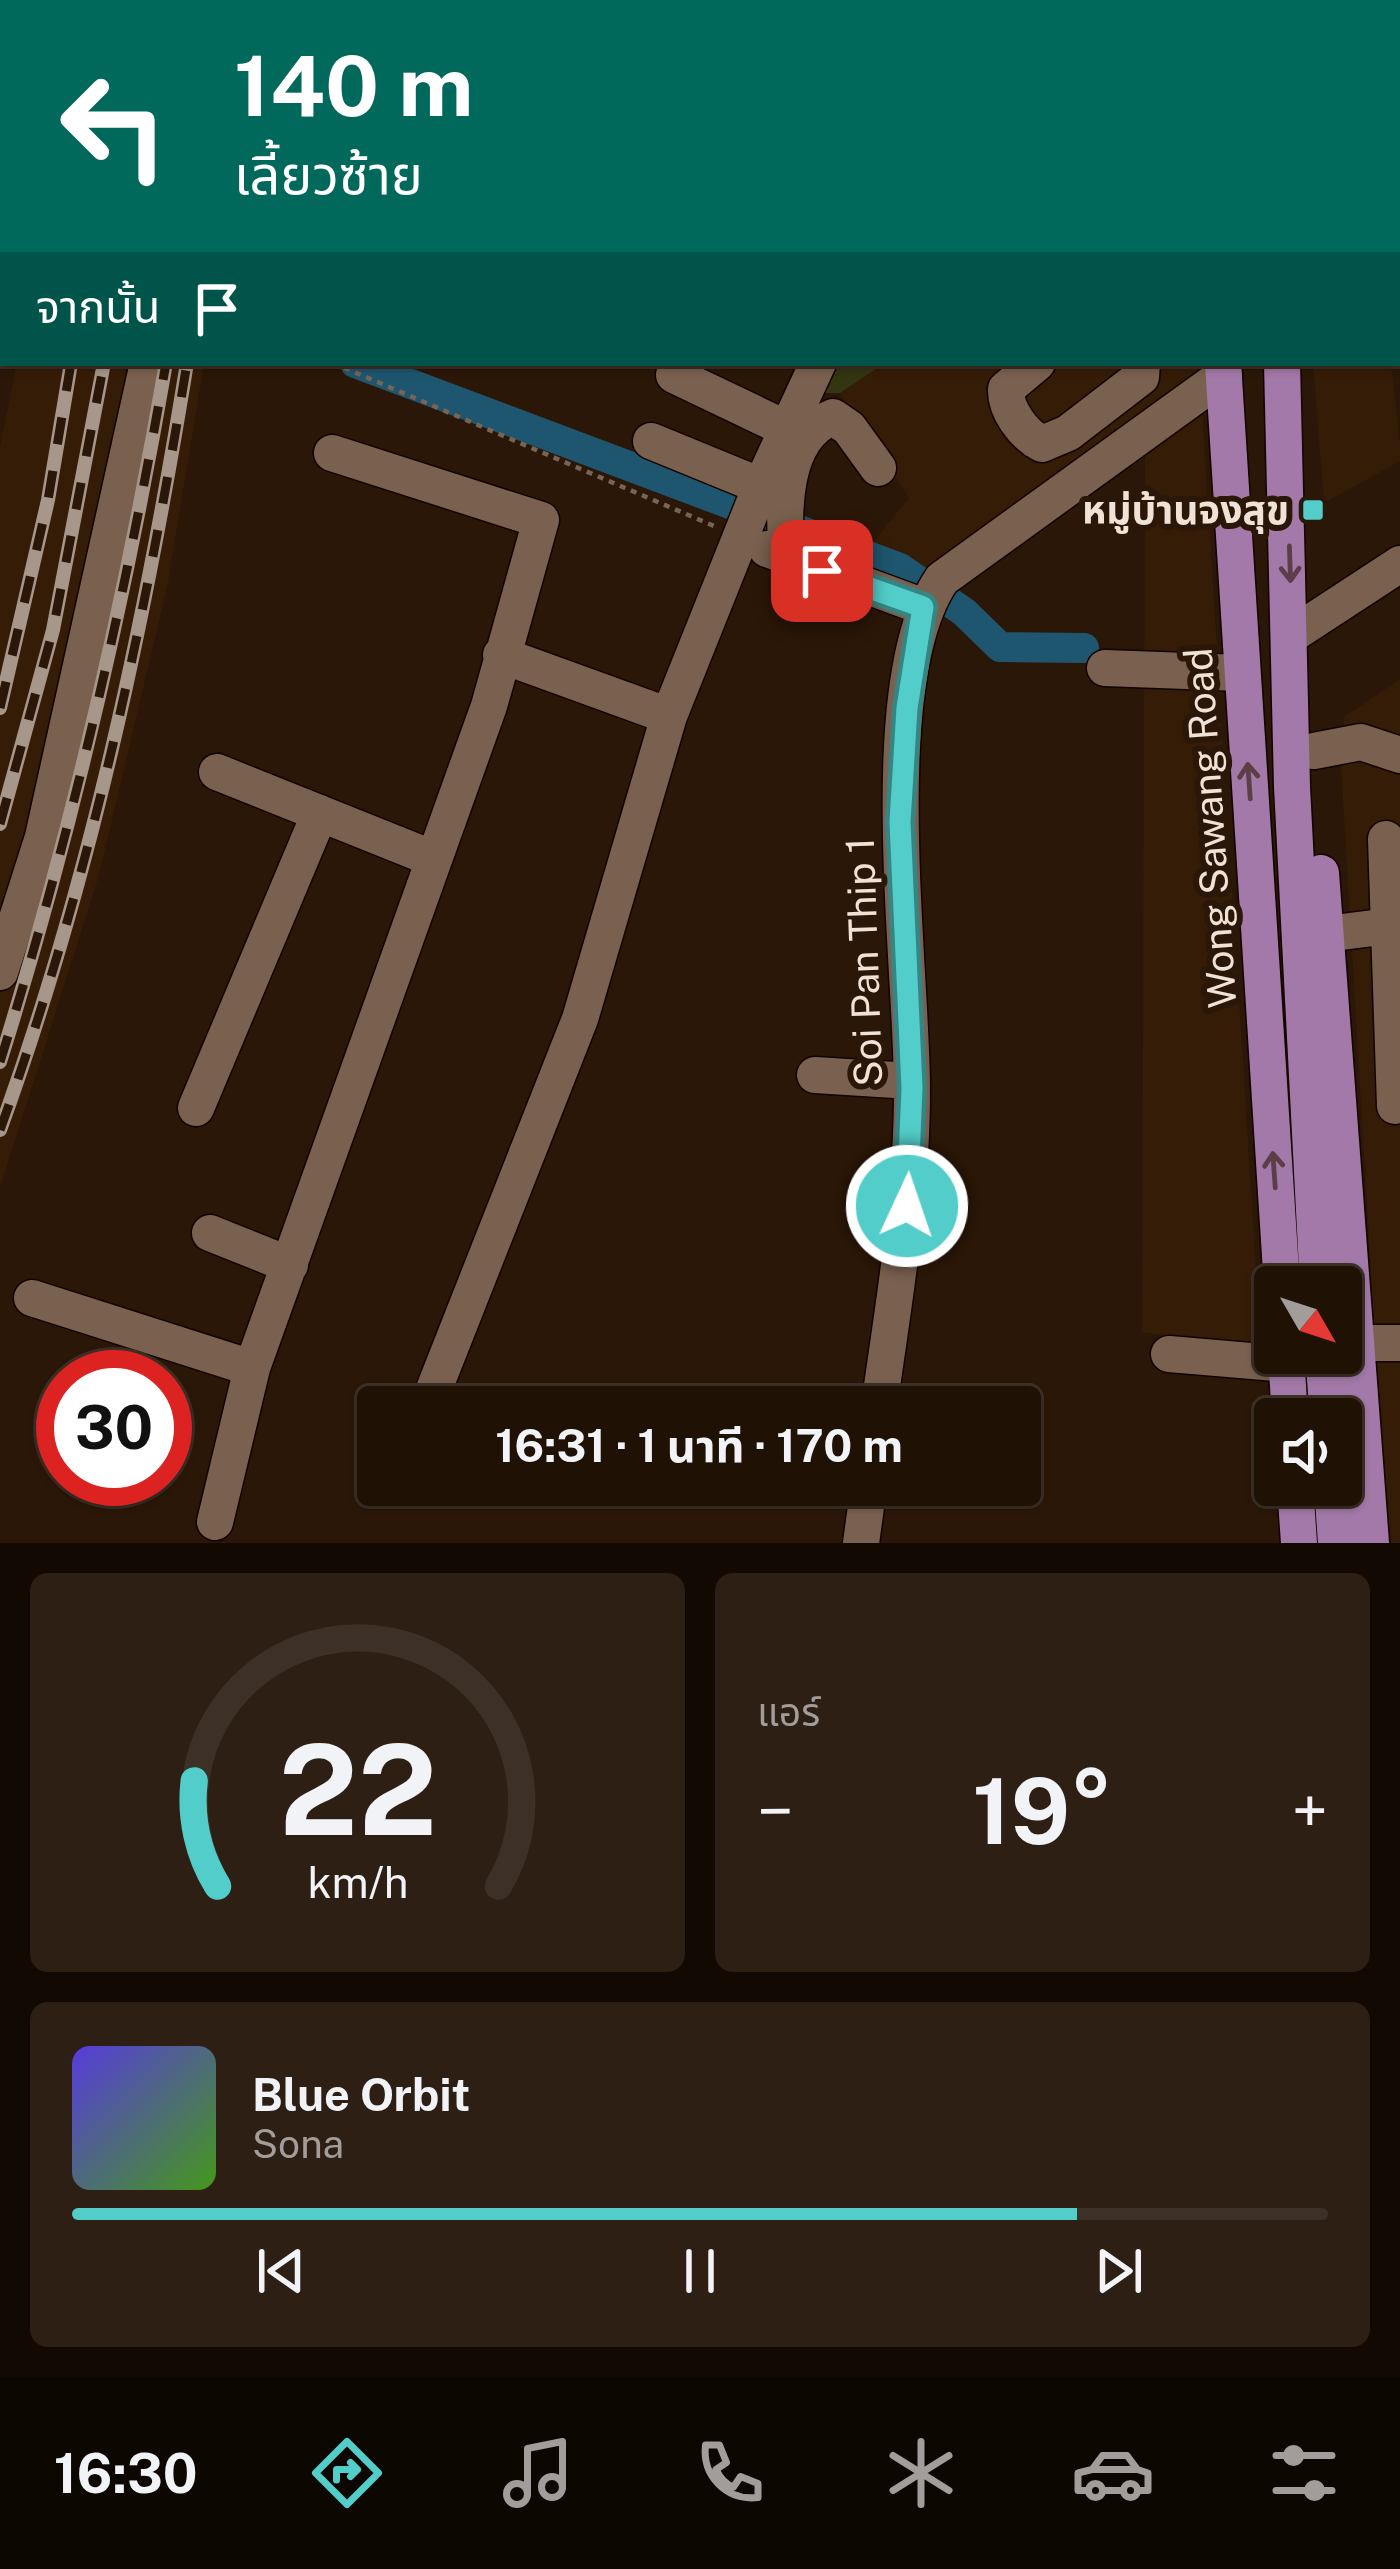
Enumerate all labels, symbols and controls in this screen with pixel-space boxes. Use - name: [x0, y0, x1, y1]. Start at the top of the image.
- text: 140 m: [234, 36, 473, 135]
- icon: left: [36, 48, 192, 204]
- text: เลี้ยวซ้าย: [234, 143, 423, 206]
- icon: arrive: [184, 276, 250, 342]
- text: จากนั้น: [36, 280, 160, 333]
- place label: หมู่บ้านจงสุข: [1082, 487, 1289, 534]
- marker: หมู่บ้านจงสุข: [1300, 497, 1326, 523]
- pin: [771, 520, 873, 622]
- icon: arrive: [789, 538, 855, 604]
- one-way arrow: [1279, 544, 1302, 583]
- street label: Wong Sawang Road: [1174, 646, 1246, 1010]
- one-way arrow: [1237, 762, 1260, 801]
- street label: Soi Pan Thip 1: [837, 837, 891, 1087]
- position arrow: [844, 1143, 970, 1269]
- one-way arrow: [1262, 1151, 1285, 1190]
- north arrow: [1254, 1266, 1362, 1374]
- map controls: [1254, 1266, 1362, 1506]
- speed limit sign: 30: [36, 1350, 192, 1506]
- button: sound: [1254, 1398, 1362, 1506]
- text: 16:31 · 1 นาที · 170 m: [495, 1419, 903, 1472]
- text: แอร์: [757, 1689, 820, 1735]
- text: 22: [278, 1716, 437, 1863]
- text: 19°: [972, 1758, 1113, 1864]
- text: −: [757, 1772, 794, 1850]
- text: +: [1291, 1772, 1328, 1850]
- text: km/h: [307, 1856, 408, 1907]
- text: Blue Orbit: [252, 2068, 470, 2121]
- text: Sona: [252, 2121, 344, 2167]
- icon: previous: [248, 2238, 314, 2304]
- icon: pause: [667, 2238, 733, 2304]
- icon: next: [1086, 2238, 1152, 2304]
- icon: directions: [305, 2431, 389, 2515]
- icon: music: [496, 2431, 580, 2515]
- icon: phone: [688, 2431, 772, 2515]
- icon: climate: [879, 2431, 963, 2515]
- icon: car: [1071, 2431, 1155, 2515]
- icon: filters: [1262, 2431, 1346, 2515]
- text: 16:30: [54, 2442, 198, 2505]

